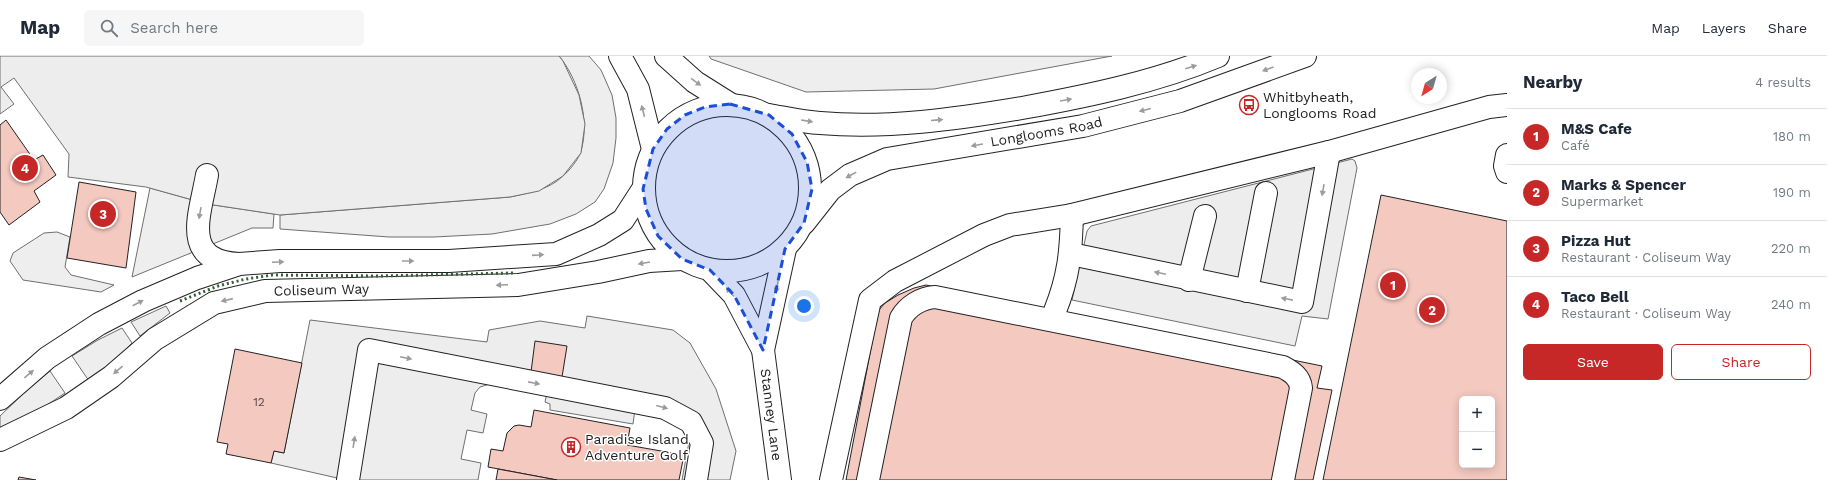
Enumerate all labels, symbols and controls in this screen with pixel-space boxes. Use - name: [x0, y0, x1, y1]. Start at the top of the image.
- search box: [84, 10, 364, 46]
- text: Map: [20, 16, 60, 39]
- icon: search: [98, 17, 120, 39]
- text: Search here: [130, 19, 218, 37]
- text: Map: [1651, 20, 1680, 36]
- text: Layers: [1702, 20, 1746, 36]
- text: Share: [1768, 20, 1807, 36]
- one-way arrow: [1185, 64, 1197, 70]
- one-way arrow: [1262, 67, 1274, 73]
- north arrow: [1411, 68, 1447, 104]
- text: Nearby: [1523, 72, 1582, 92]
- text: 4 results: [1755, 75, 1811, 90]
- one-way arrow: [690, 77, 701, 86]
- place label: Whitbyheath, Longlooms Road: [1263, 89, 1376, 121]
- bus stop icon: Whitbyheath, Longlooms Road: [1238, 94, 1260, 116]
- one-way arrow: [1059, 97, 1072, 103]
- one-way arrow: [640, 105, 646, 117]
- one-way arrow: [1139, 108, 1151, 114]
- street label: Longlooms Road: [989, 113, 1104, 149]
- one-way arrow: [931, 116, 943, 123]
- one-way arrow: [801, 118, 814, 124]
- text: M&S Cafe: [1561, 120, 1632, 138]
- text: 1: [1533, 129, 1539, 144]
- text: 180 m: [1773, 129, 1811, 144]
- text: Café: [1561, 138, 1590, 153]
- one-way arrow: [971, 142, 983, 148]
- pin: 4: [12, 153, 38, 183]
- one-way arrow: [845, 172, 857, 178]
- text: Marks & Spencer: [1561, 176, 1686, 194]
- one-way arrow: [1319, 184, 1325, 196]
- text: 2: [1532, 185, 1540, 200]
- text: 190 m: [1773, 185, 1811, 200]
- text: Supermarket: [1561, 194, 1643, 209]
- pin: 3: [90, 199, 116, 229]
- one-way arrow: [197, 207, 203, 219]
- text: Pizza Hut: [1561, 232, 1631, 250]
- text: 3: [1532, 241, 1540, 256]
- text: 220 m: [1771, 241, 1811, 256]
- text: Restaurant · Coliseum Way: [1561, 250, 1731, 265]
- one-way arrow: [532, 252, 544, 259]
- one-way arrow: [272, 258, 284, 265]
- one-way arrow: [402, 258, 415, 264]
- one-way arrow: [637, 260, 650, 266]
- one-way arrow: [1153, 270, 1166, 276]
- pin: 1: [1380, 270, 1406, 300]
- street label: Coliseum Way: [273, 281, 370, 299]
- one-way arrow: [774, 281, 780, 294]
- one-way arrow: [495, 282, 508, 288]
- one-way arrow: [726, 287, 735, 297]
- text: Taco Bell: [1561, 288, 1629, 306]
- pin: 2: [1419, 295, 1445, 325]
- your location: [794, 296, 814, 316]
- one-way arrow: [1281, 296, 1293, 302]
- text: 4: [1532, 297, 1540, 312]
- text: 240 m: [1771, 297, 1811, 312]
- one-way arrow: [220, 298, 233, 304]
- one-way arrow: [133, 300, 144, 307]
- text: Restaurant · Coliseum Way: [1561, 306, 1731, 321]
- button: Save: [1523, 344, 1663, 380]
- button: Share: [1671, 344, 1811, 380]
- one-way arrow: [400, 356, 413, 362]
- one-way arrow: [113, 366, 124, 375]
- street label: Stanney Lane: [758, 368, 785, 462]
- one-way arrow: [24, 369, 35, 378]
- one-way arrow: [528, 380, 540, 386]
- house number: 12: [253, 395, 265, 409]
- map controls: [1459, 396, 1495, 468]
- button: +: [1459, 396, 1495, 432]
- one-way arrow: [655, 405, 668, 411]
- place label: Paradise Island Adventure Golf: [585, 431, 689, 463]
- button: −: [1459, 432, 1495, 468]
- one-way arrow: [352, 435, 358, 448]
- building icon: Paradise Island Adventure Golf: [560, 436, 582, 458]

